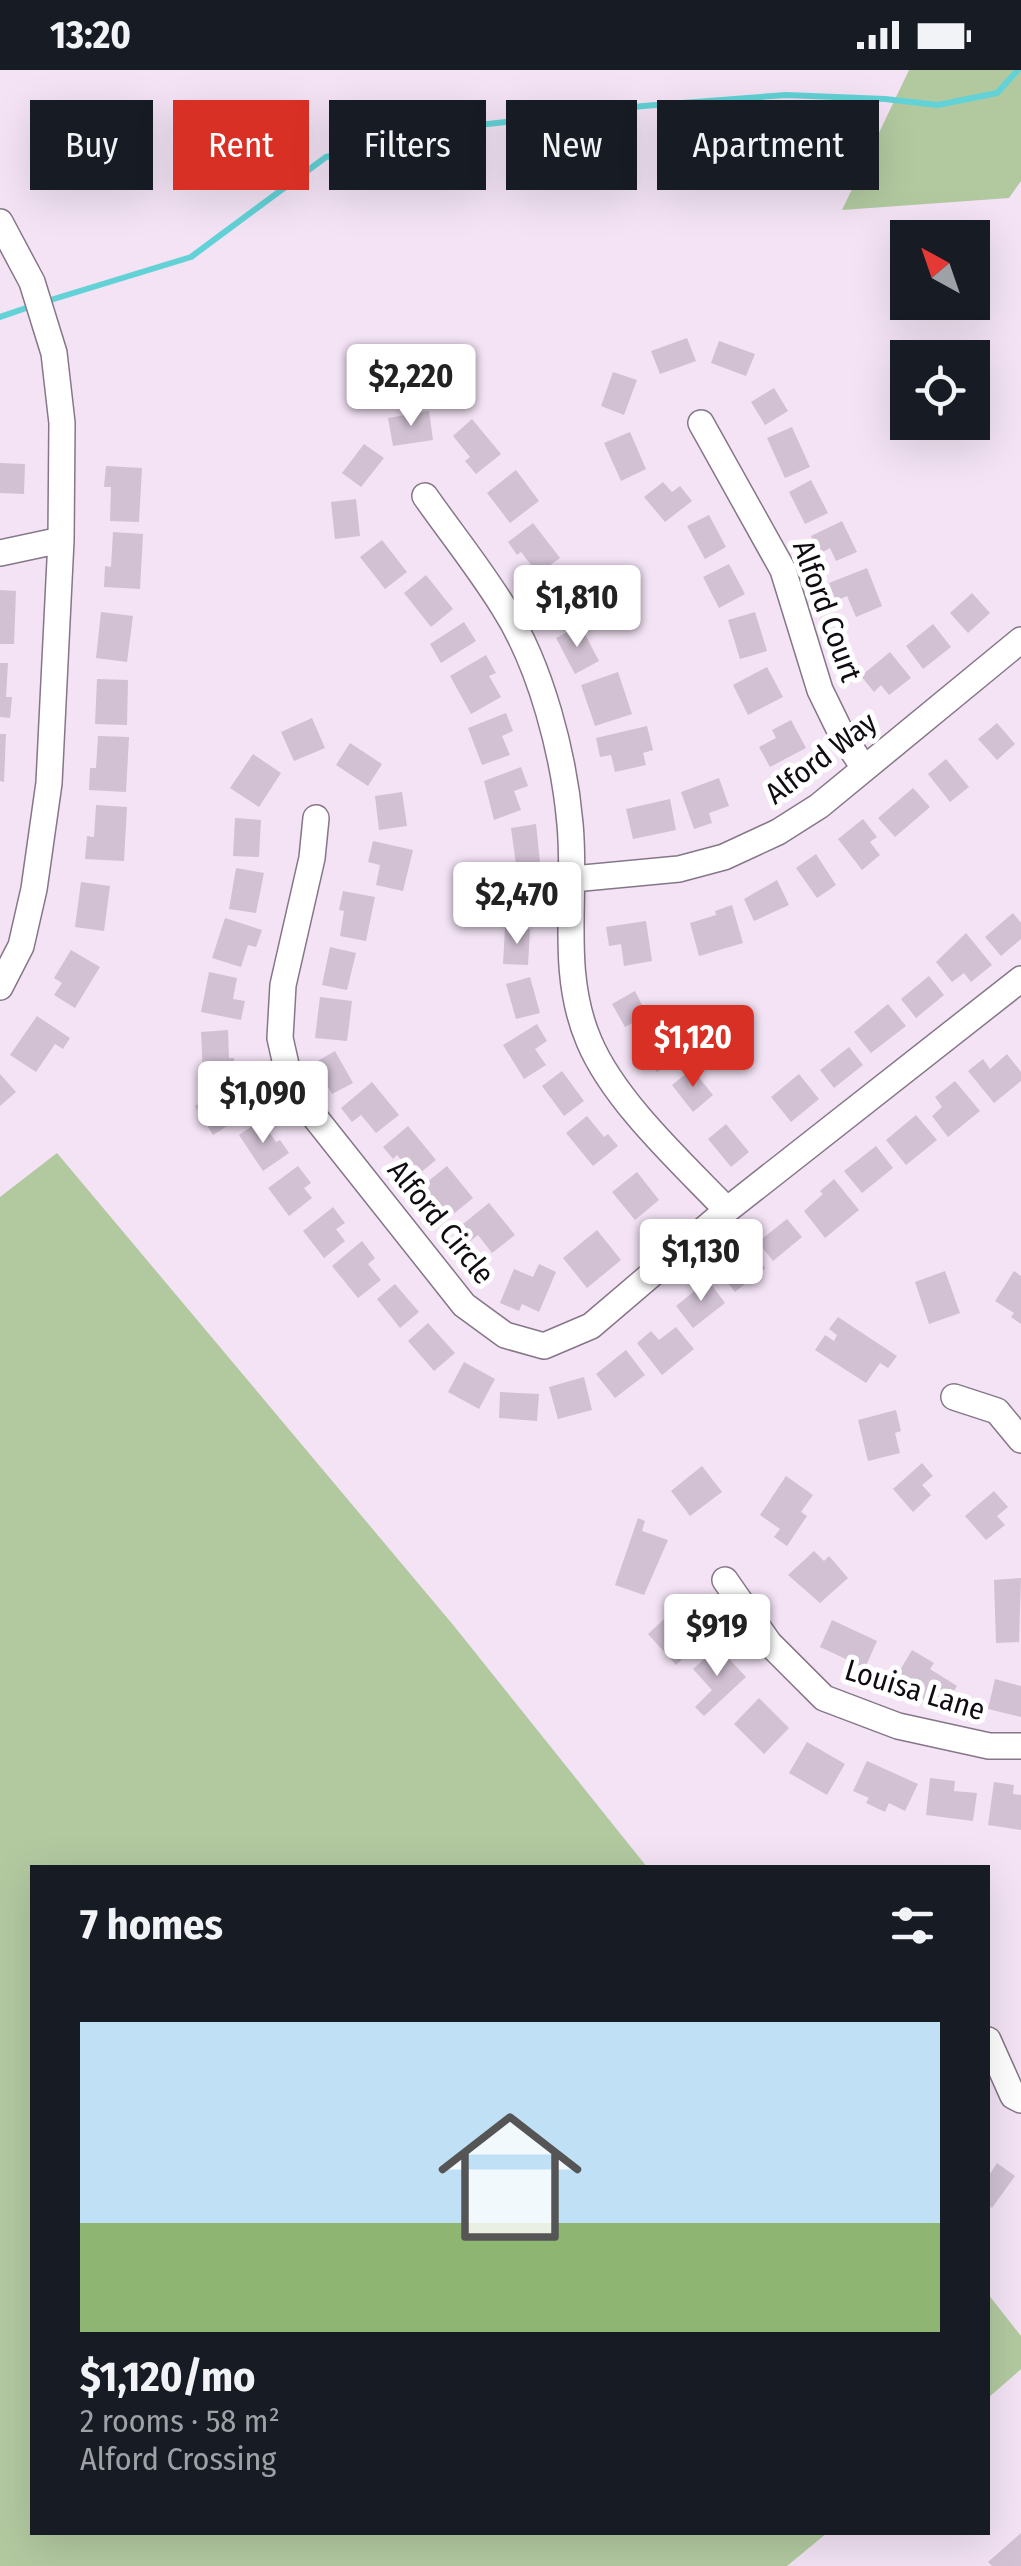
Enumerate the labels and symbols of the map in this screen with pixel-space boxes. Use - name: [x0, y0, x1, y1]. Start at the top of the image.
- north arrow: [890, 220, 990, 320]
- pin: $2,220: [330, 344, 492, 429]
- street label: Alford Court: [785, 536, 869, 687]
- pin: $1,810: [496, 565, 658, 650]
- street label: Alford Way: [758, 704, 884, 812]
- pin: $2,470: [436, 862, 598, 947]
- pin: $1,120: [612, 1005, 774, 1090]
- pin: $1,090: [182, 1061, 344, 1146]
- street label: Alford Circle: [380, 1153, 502, 1291]
- pin: $1,130: [620, 1219, 782, 1304]
- pin: $919: [658, 1594, 776, 1679]
- street label: Louisa Lane: [841, 1652, 989, 1728]

